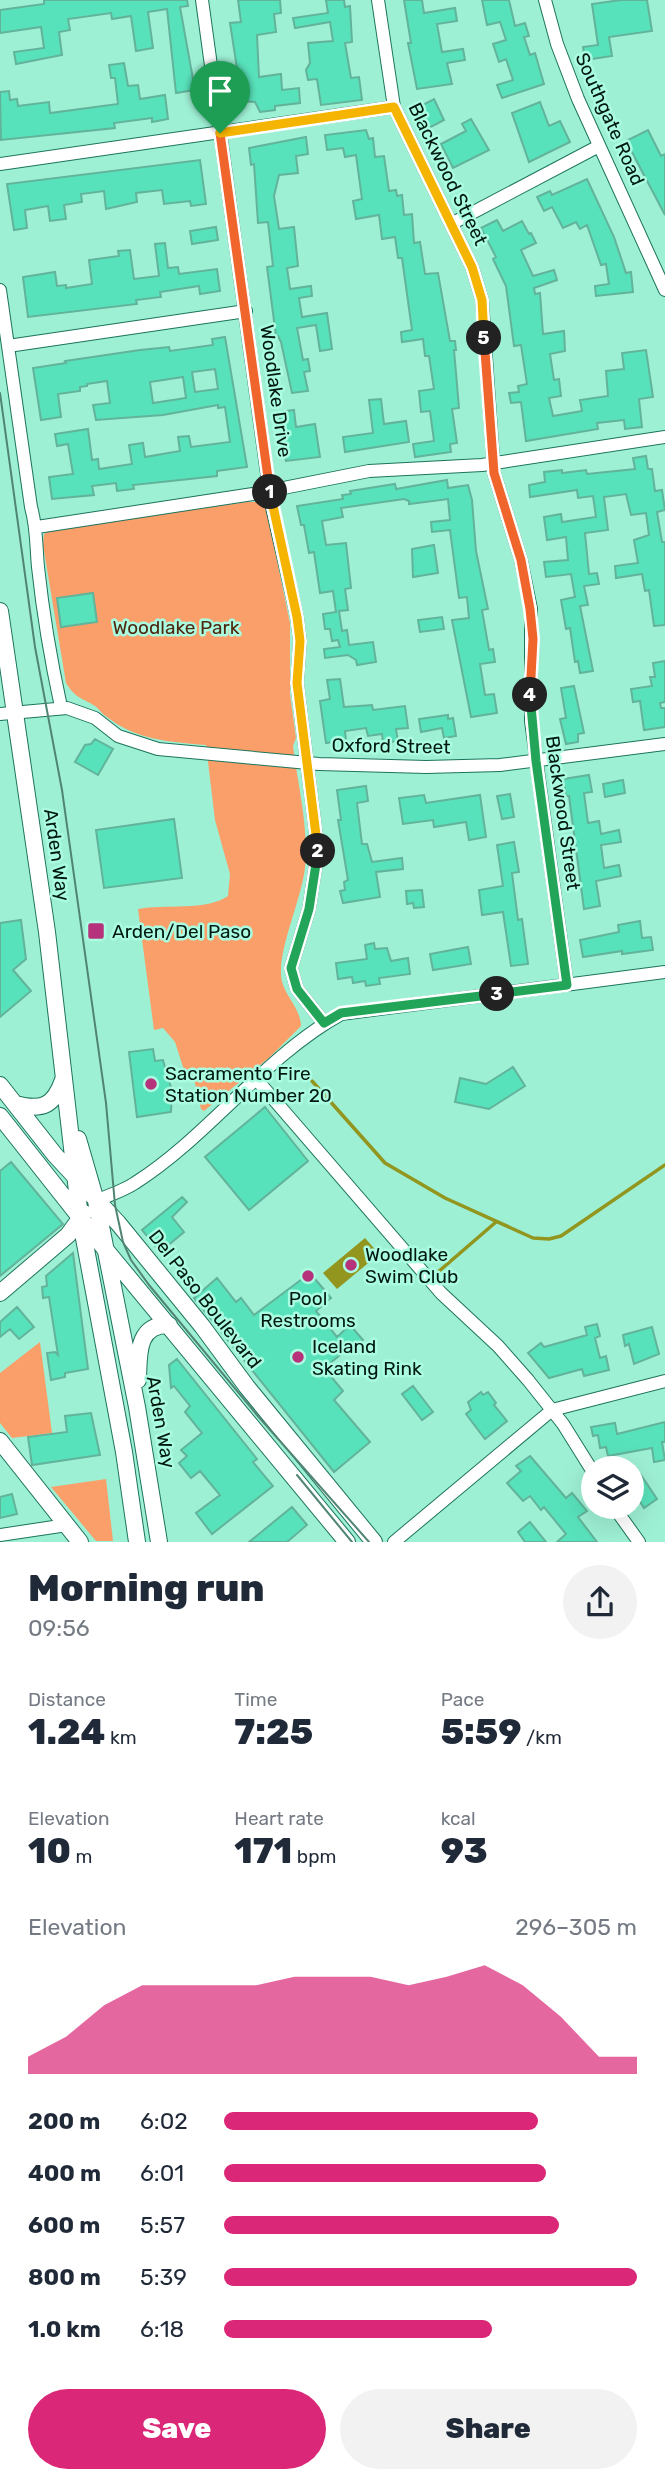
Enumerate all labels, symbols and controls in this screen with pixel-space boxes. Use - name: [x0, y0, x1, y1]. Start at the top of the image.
- street label: Southgate Road: [570, 49, 650, 189]
- pin: [190, 61, 250, 133]
- icon: arrive: [201, 72, 239, 110]
- street label: Blackwood Street: [404, 99, 493, 250]
- pin: 5: [466, 320, 502, 356]
- street label: Woodlake Drive: [255, 323, 297, 459]
- text: 5: [477, 326, 490, 349]
- pin: 1: [252, 475, 288, 510]
- text: 1: [265, 480, 274, 503]
- park label: Woodlake Park: [112, 616, 240, 639]
- pin: 4: [512, 678, 548, 712]
- text: 4: [523, 683, 536, 706]
- street label: Oxford Street: [331, 733, 451, 759]
- street label: Blackwood Street: [541, 734, 585, 892]
- street label: Arden Way: [39, 807, 75, 903]
- pin: 2: [300, 834, 336, 868]
- text: 2: [311, 839, 324, 862]
- place label: Arden/Del Paso: [112, 920, 251, 943]
- marker: Arden/Del Paso: [86, 921, 106, 941]
- pin: 3: [480, 976, 514, 1012]
- text: 3: [490, 982, 503, 1005]
- place label: Sacramento Fire Station Number 20: [165, 1062, 332, 1107]
- marker: Sacramento Fire Station Number 20: [143, 1076, 159, 1092]
- street label: Del Paso Boulevard: [144, 1225, 266, 1373]
- place label: Woodlake Swim Club: [365, 1243, 458, 1288]
- marker: Woodlake Swim Club: [343, 1257, 359, 1273]
- marker: Pool Restrooms: [300, 1268, 316, 1284]
- place label: Pool Restrooms: [260, 1287, 356, 1332]
- place label: Iceland Skating Rink: [312, 1335, 422, 1380]
- marker: Iceland Skating Rink: [290, 1349, 306, 1365]
- street label: Arden Way: [142, 1374, 180, 1470]
- map controls: [581, 1456, 644, 1519]
- button: layers: [581, 1456, 644, 1519]
- text: Morning run: [28, 1565, 265, 1611]
- button: share: [563, 1565, 637, 1639]
- text: 09:56: [28, 1614, 90, 1642]
- text: Distance: [28, 1688, 106, 1711]
- text: Time: [234, 1688, 277, 1711]
- text: Pace: [441, 1688, 484, 1711]
- text: 1.24: [28, 1711, 105, 1753]
- text: 7:25: [234, 1711, 313, 1753]
- text: 5:59: [441, 1711, 521, 1753]
- text: km: [105, 1726, 137, 1749]
- text: /km: [521, 1726, 562, 1749]
- text: Elevation: [28, 1807, 109, 1830]
- text: Heart rate: [234, 1807, 324, 1830]
- text: kcal: [441, 1807, 476, 1830]
- text: 10: [28, 1830, 71, 1872]
- text: 171: [234, 1830, 292, 1872]
- text: 93: [441, 1830, 488, 1872]
- text: m: [71, 1845, 92, 1868]
- text: bpm: [292, 1845, 336, 1868]
- text: Elevation: [28, 1913, 127, 1941]
- text: 296–305 m: [515, 1913, 637, 1941]
- text: 200 m: [28, 2107, 100, 2135]
- text: 6:02: [140, 2107, 188, 2135]
- text: 400 m: [28, 2159, 101, 2187]
- text: 6:01: [140, 2159, 184, 2187]
- text: 600 m: [28, 2211, 100, 2239]
- text: 5:57: [140, 2211, 185, 2239]
- text: 800 m: [28, 2263, 101, 2291]
- text: 5:39: [140, 2263, 187, 2291]
- text: 1.0 km: [28, 2315, 101, 2343]
- text: 6:18: [140, 2315, 184, 2343]
- button: Save: [28, 2389, 326, 2469]
- button: Share: [340, 2389, 637, 2469]

